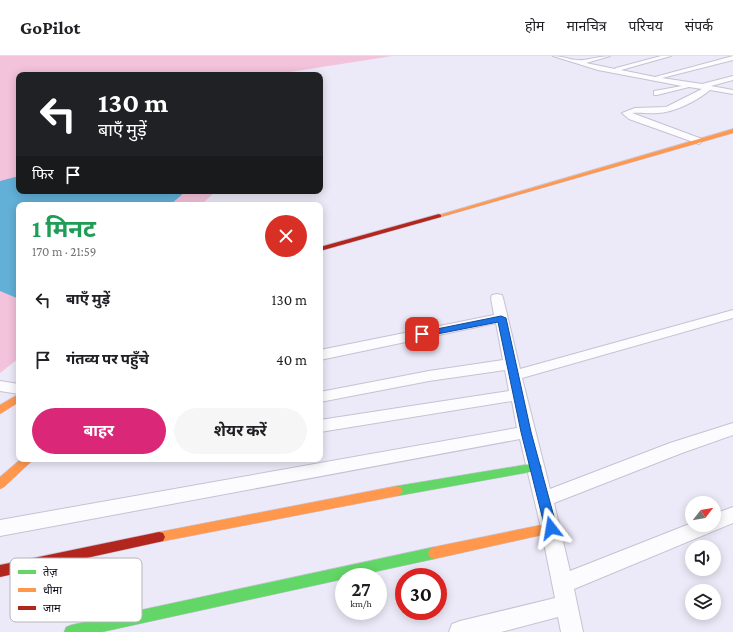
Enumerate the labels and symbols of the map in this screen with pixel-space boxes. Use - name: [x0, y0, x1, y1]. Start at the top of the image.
- pin: [405, 317, 439, 351]
- north arrow: [685, 496, 721, 532]
- position arrow: [530, 507, 572, 549]
- legend: [10, 558, 142, 622]
- text: तेज़: [43, 566, 58, 578]
- speed limit sign: 30: [395, 568, 447, 620]
- text: धीमा: [43, 584, 62, 596]
- text: जाम: [43, 602, 61, 614]

